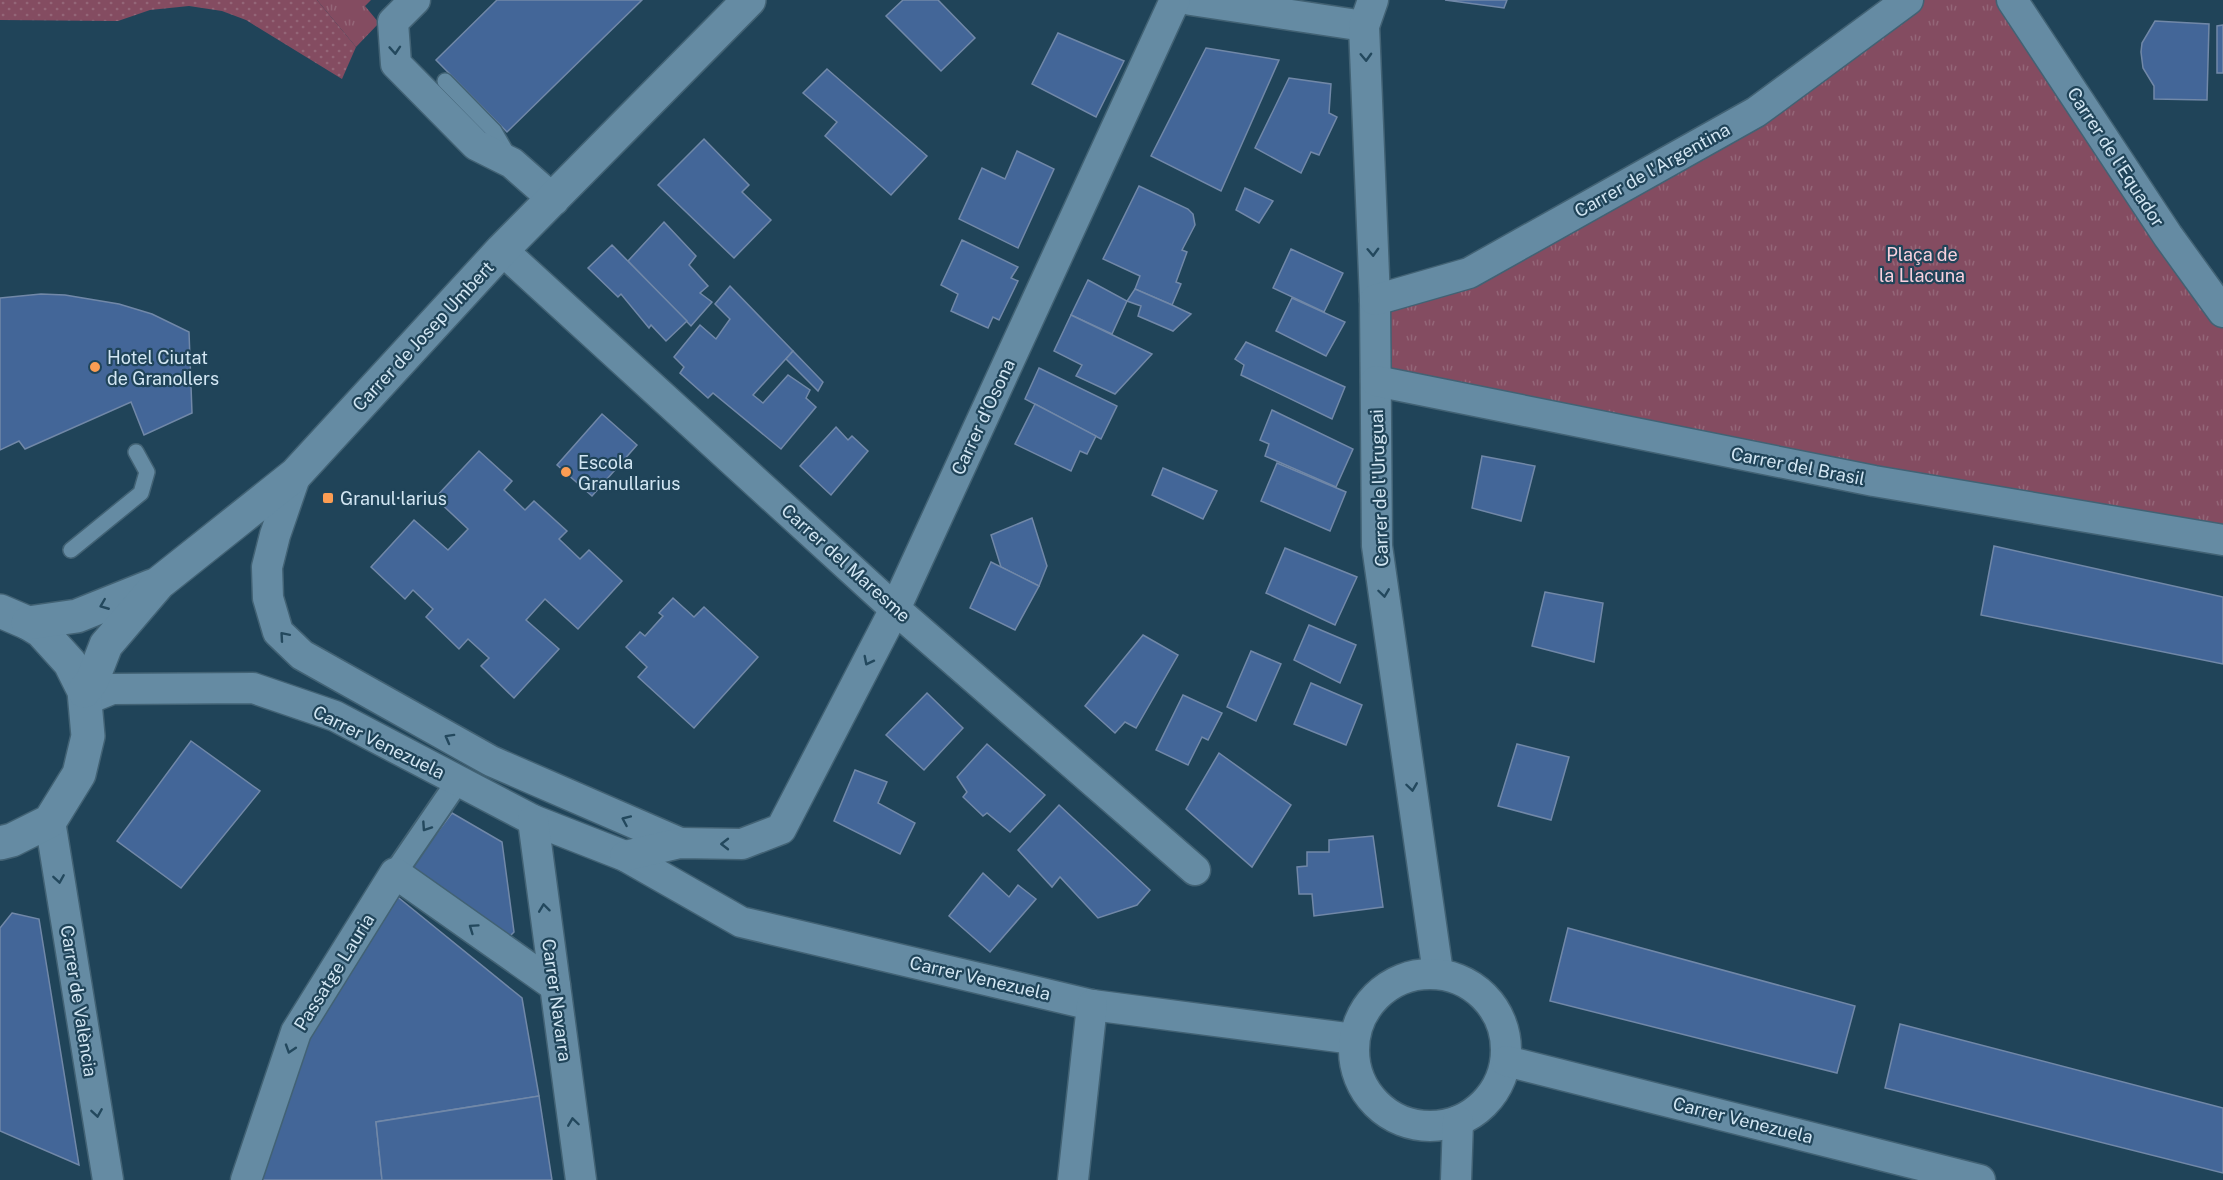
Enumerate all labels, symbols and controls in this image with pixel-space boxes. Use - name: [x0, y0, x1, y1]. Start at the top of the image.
- one-way arrow: [388, 45, 401, 54]
- one-way arrow: [1359, 53, 1372, 62]
- street label: Carrer de l'Equador: [2063, 83, 2169, 231]
- street label: Carrer de l'Argentina: [1571, 119, 1733, 221]
- park label: Plaça de la Llacuna: [1879, 244, 1965, 286]
- one-way arrow: [1367, 247, 1379, 256]
- street label: Carrer de Josep Umbert: [348, 257, 498, 415]
- place label: Hotel Ciutat de Granollers: [107, 347, 219, 389]
- street label: Carrer d'Osona: [947, 356, 1019, 478]
- marker: Hotel Ciutat de Granollers: [88, 360, 102, 374]
- street label: Carrer de l'Uruguai: [1366, 409, 1392, 567]
- street label: Carrer del Brasil: [1729, 443, 1867, 489]
- place label: Escola Granullarius: [578, 452, 680, 494]
- marker: Escola Granullarius: [559, 465, 573, 479]
- place label: Granul·larius: [340, 488, 447, 509]
- marker: Granul·larius: [321, 491, 335, 505]
- street label: Carrer del Maresme: [777, 500, 915, 626]
- one-way arrow: [1378, 589, 1390, 598]
- one-way arrow: [100, 598, 111, 610]
- one-way arrow: [280, 633, 291, 643]
- one-way arrow: [864, 654, 875, 665]
- street label: Carrer Venezuela: [310, 701, 448, 783]
- one-way arrow: [445, 734, 456, 745]
- one-way arrow: [1405, 782, 1417, 791]
- one-way arrow: [621, 815, 632, 827]
- one-way arrow: [422, 820, 433, 831]
- one-way arrow: [721, 838, 730, 850]
- one-way arrow: [52, 874, 65, 884]
- one-way arrow: [539, 903, 551, 913]
- street label: Passatge Lauria: [290, 910, 378, 1034]
- street label: Carrer de València: [57, 924, 101, 1078]
- one-way arrow: [468, 924, 479, 935]
- street label: Carrer Navarra: [538, 937, 576, 1063]
- street label: Carrer Venezuela: [908, 952, 1052, 1004]
- one-way arrow: [285, 1043, 297, 1054]
- street label: Carrer Venezuela: [1671, 1092, 1815, 1148]
- one-way arrow: [91, 1108, 103, 1118]
- one-way arrow: [568, 1117, 580, 1127]

